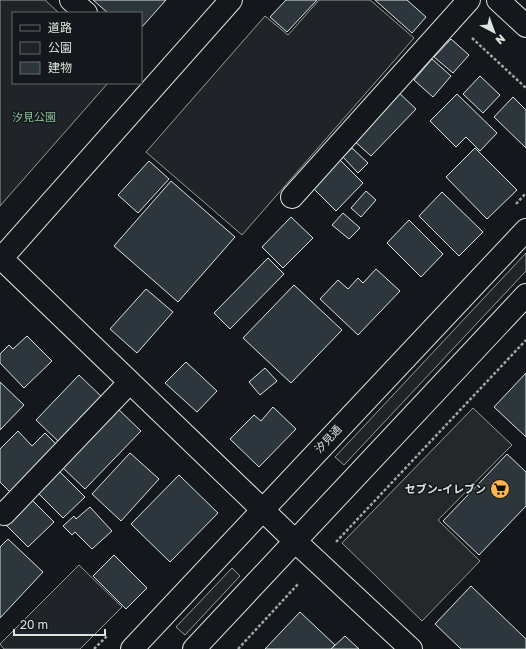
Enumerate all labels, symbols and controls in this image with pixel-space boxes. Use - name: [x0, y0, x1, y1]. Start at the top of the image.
- legend: [12, 12, 142, 84]
- north arrow: [474, 12, 514, 52]
- text: 道路: [48, 20, 72, 35]
- text: N: [493, 32, 508, 48]
- text: 公園: [48, 40, 72, 55]
- text: 建物: [48, 60, 72, 75]
- park label: 汐見公園: [12, 110, 56, 123]
- street label: 汐見通: [312, 422, 344, 455]
- supermarket icon: セブン-イレブン: [489, 478, 511, 500]
- place label: セブン-イレブン: [405, 482, 486, 495]
- scale bar: [14, 611, 105, 637]
- text: 20 m: [20, 617, 48, 632]

